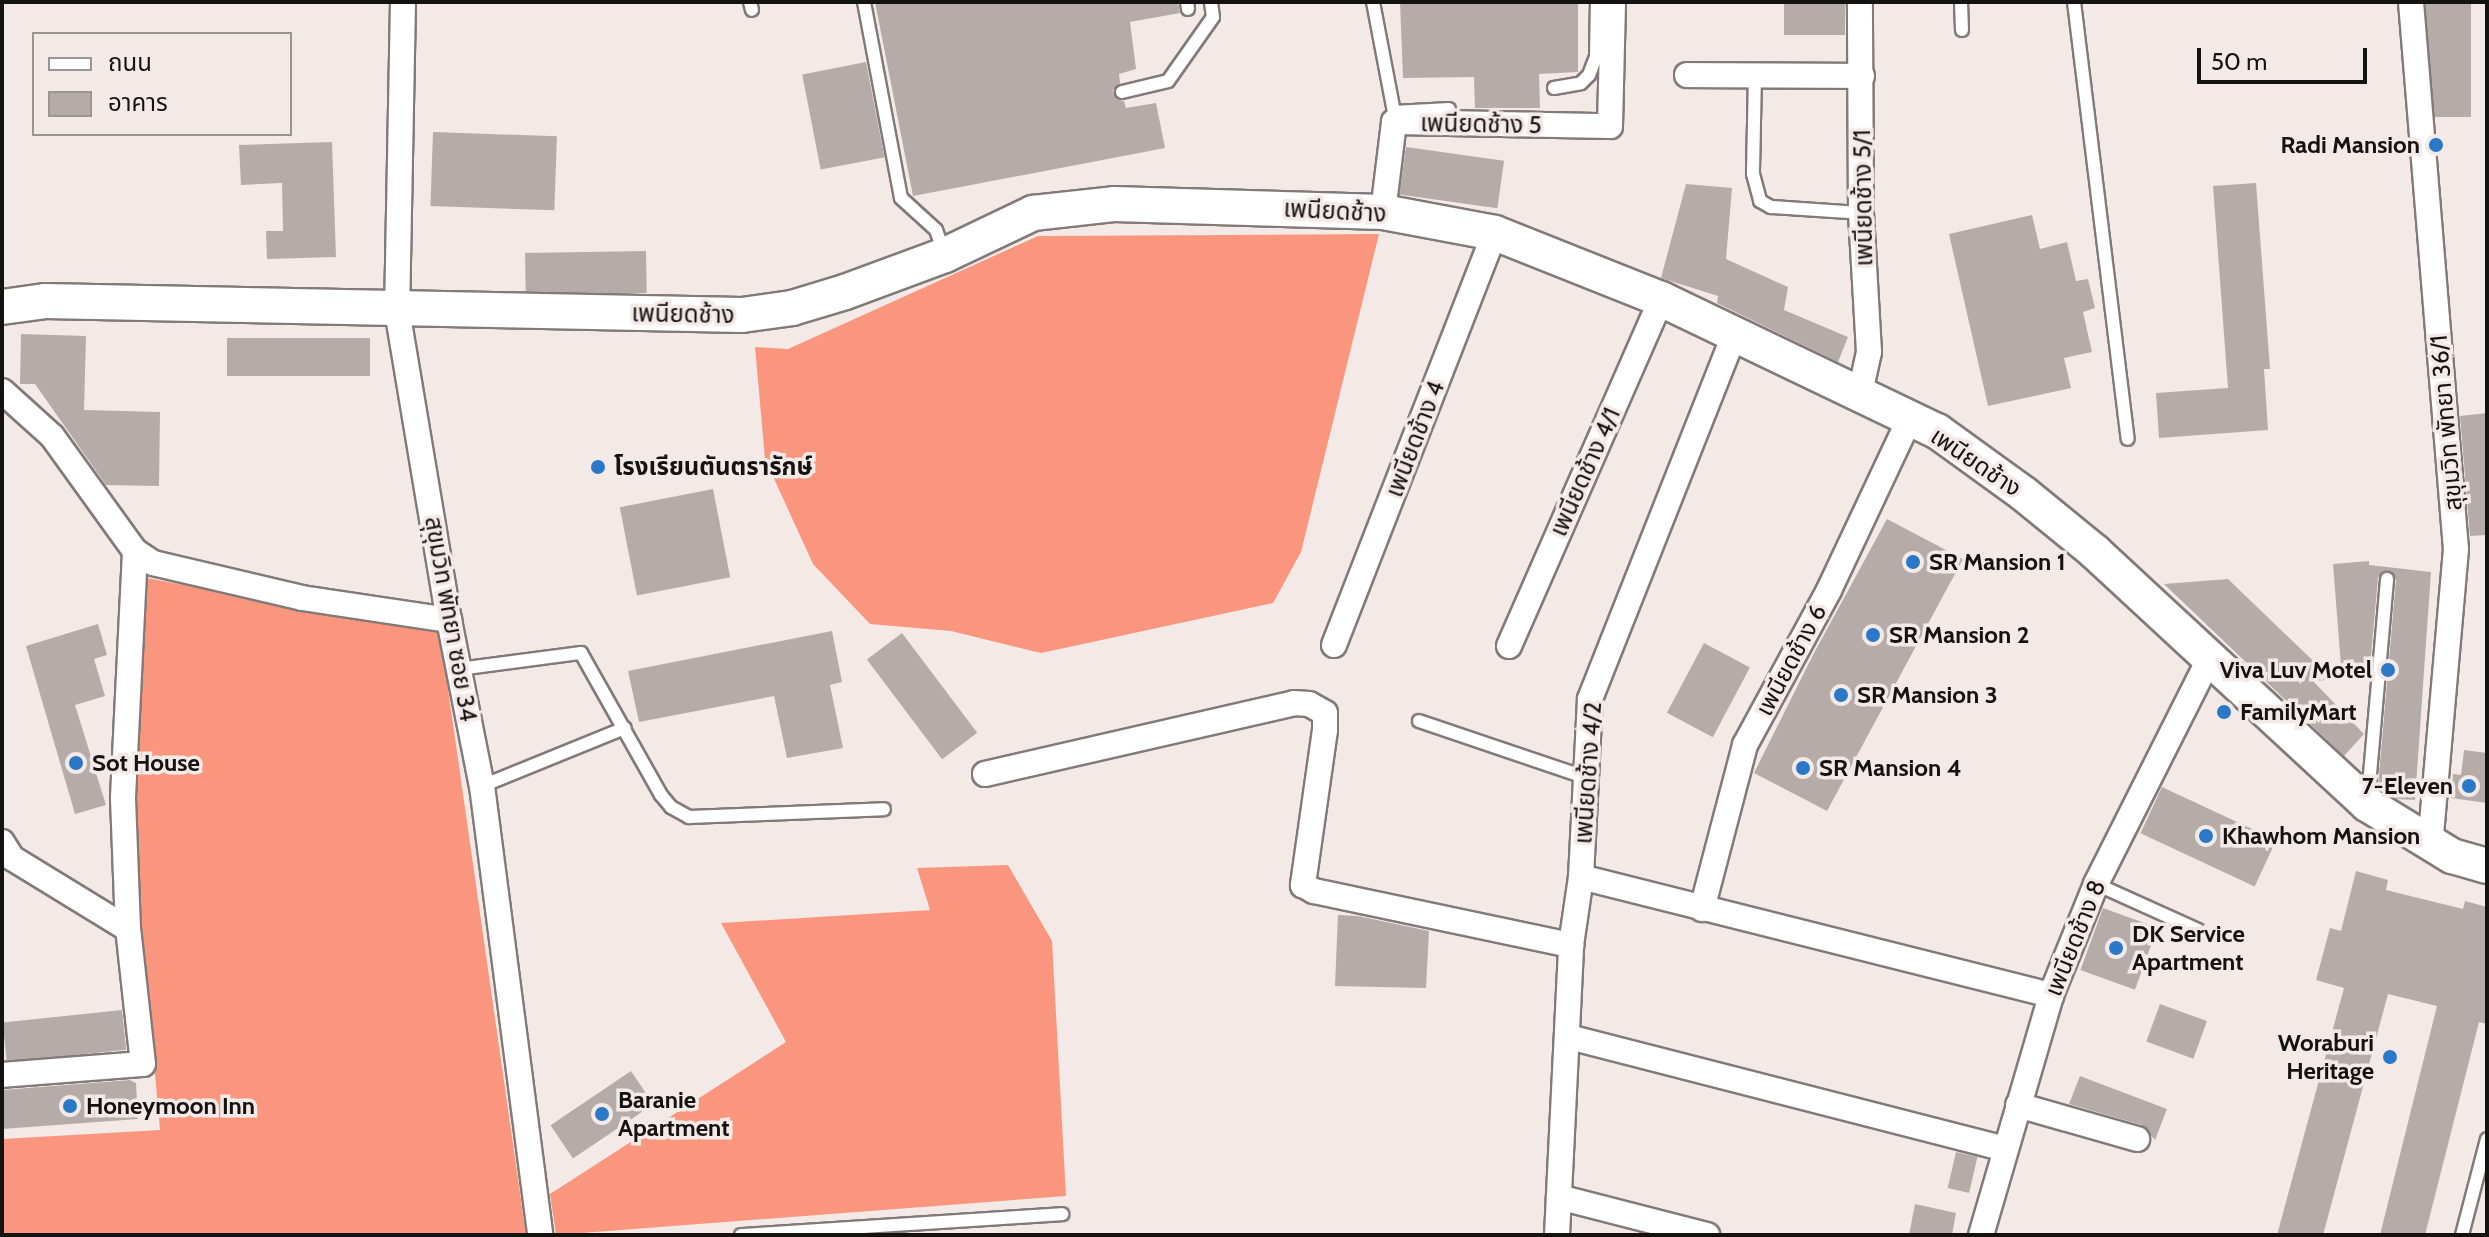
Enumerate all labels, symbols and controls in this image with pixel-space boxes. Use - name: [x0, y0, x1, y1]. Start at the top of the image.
- legend: [32, 32, 292, 136]
- scale bar: [2201, 32, 2371, 82]
- text: 50 m: [2211, 47, 2267, 76]
- text: ถนน: [108, 48, 152, 77]
- text: อาคาร: [108, 88, 168, 117]
- street label: เพนียดช้าง 5: [1420, 109, 1542, 139]
- street label: เพนียดช้าง 5/1: [1847, 129, 1879, 267]
- place label: Radi Mansion: [2280, 131, 2420, 159]
- marker: Radi Mansion: [2427, 136, 2445, 154]
- street label: เพนียดช้าง: [1283, 194, 1387, 228]
- street label: เพนียดช้าง: [631, 299, 735, 329]
- street label: สุขุมวิท พัทยา 36/1: [2424, 334, 2468, 512]
- street label: เพนียดช้าง 4: [1380, 377, 1450, 501]
- street label: เพนียดช้าง 4/1: [1544, 403, 1626, 541]
- street label: เพนียดช้าง: [1925, 421, 2027, 503]
- place label: โรงเรียนตันตรารักษ์: [614, 453, 813, 481]
- marker: โรงเรียนตันตรารักษ์: [589, 458, 607, 476]
- street label: สุขุมวิท พัทยา ซอย 34: [419, 514, 483, 724]
- place label: SR Mansion 1: [1929, 548, 2065, 576]
- marker: SR Mansion 1: [1904, 553, 1922, 571]
- street label: เพนียดช้าง 6: [1750, 599, 1832, 721]
- place label: SR Mansion 2: [1889, 621, 2029, 649]
- marker: SR Mansion 2: [1864, 626, 1882, 644]
- place label: Viva Luv Motel: [2220, 656, 2372, 684]
- marker: Viva Luv Motel: [2379, 661, 2397, 679]
- place label: SR Mansion 3: [1857, 681, 1998, 709]
- marker: SR Mansion 3: [1832, 686, 1850, 704]
- place label: FamilyMart: [2240, 698, 2357, 726]
- street label: เพนียดช้าง 4/2: [1569, 701, 1607, 845]
- marker: FamilyMart: [2215, 703, 2233, 721]
- place label: Sot House: [92, 749, 200, 777]
- marker: Sot House: [67, 754, 85, 772]
- place label: SR Mansion 4: [1819, 754, 1962, 782]
- marker: SR Mansion 4: [1794, 759, 1812, 777]
- place label: 7-Eleven: [2362, 772, 2453, 800]
- marker: 7-Eleven: [2460, 777, 2478, 795]
- place label: Khawhom Mansion: [2222, 822, 2420, 850]
- marker: Khawhom Mansion: [2197, 827, 2215, 845]
- street label: เพนียดช้าง 8: [2039, 876, 2111, 1000]
- place label: DK Service Apartment: [2132, 920, 2245, 976]
- marker: DK Service Apartment: [2107, 939, 2125, 957]
- place label: Woraburi Heritage: [2278, 1029, 2374, 1085]
- marker: Woraburi Heritage: [2381, 1048, 2399, 1066]
- place label: Baranie Apartment: [618, 1086, 729, 1142]
- place label: Honeymoon Inn: [86, 1092, 255, 1120]
- marker: Honeymoon Inn: [61, 1097, 79, 1115]
- marker: Baranie Apartment: [593, 1105, 611, 1123]

